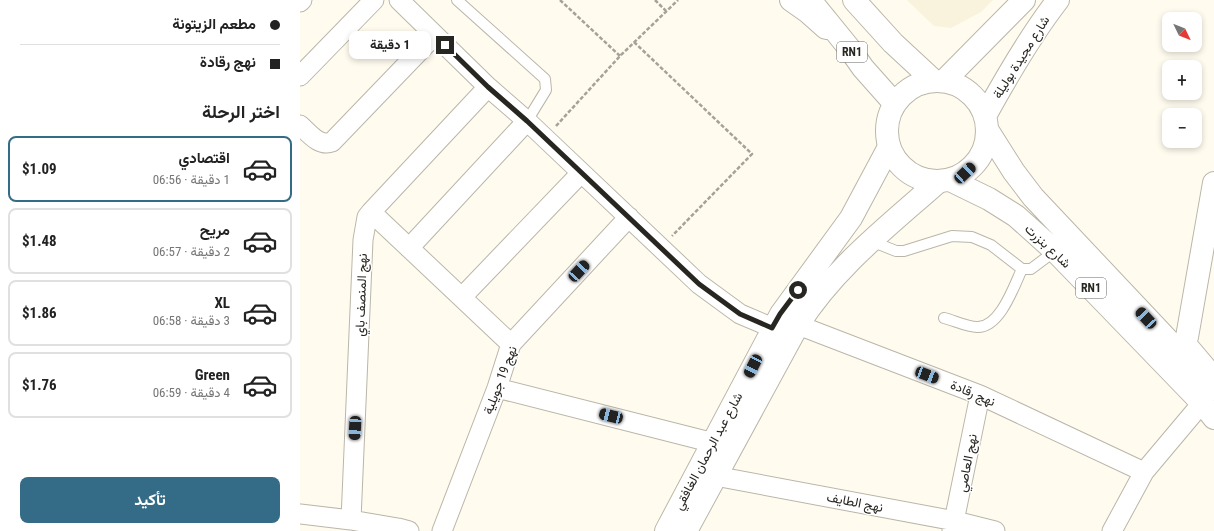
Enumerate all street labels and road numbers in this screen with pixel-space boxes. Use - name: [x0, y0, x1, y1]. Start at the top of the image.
- street label: شارع مجيدة بوليلة: [990, 13, 1054, 102]
- road number: RN1: [837, 42, 867, 62]
- street label: شارع بنزرت: [1021, 221, 1074, 272]
- street label: نهج المنصف باي: [352, 253, 373, 337]
- road number: RN1: [1076, 278, 1106, 298]
- street label: نهج 19 جويلية: [480, 343, 522, 417]
- street label: نهج رقادة: [948, 377, 998, 411]
- street label: شارع عبد الرحمان الغافقي: [671, 390, 748, 514]
- street label: نهج العاصي: [954, 432, 983, 494]
- street label: نهج الطايف: [825, 489, 885, 517]

